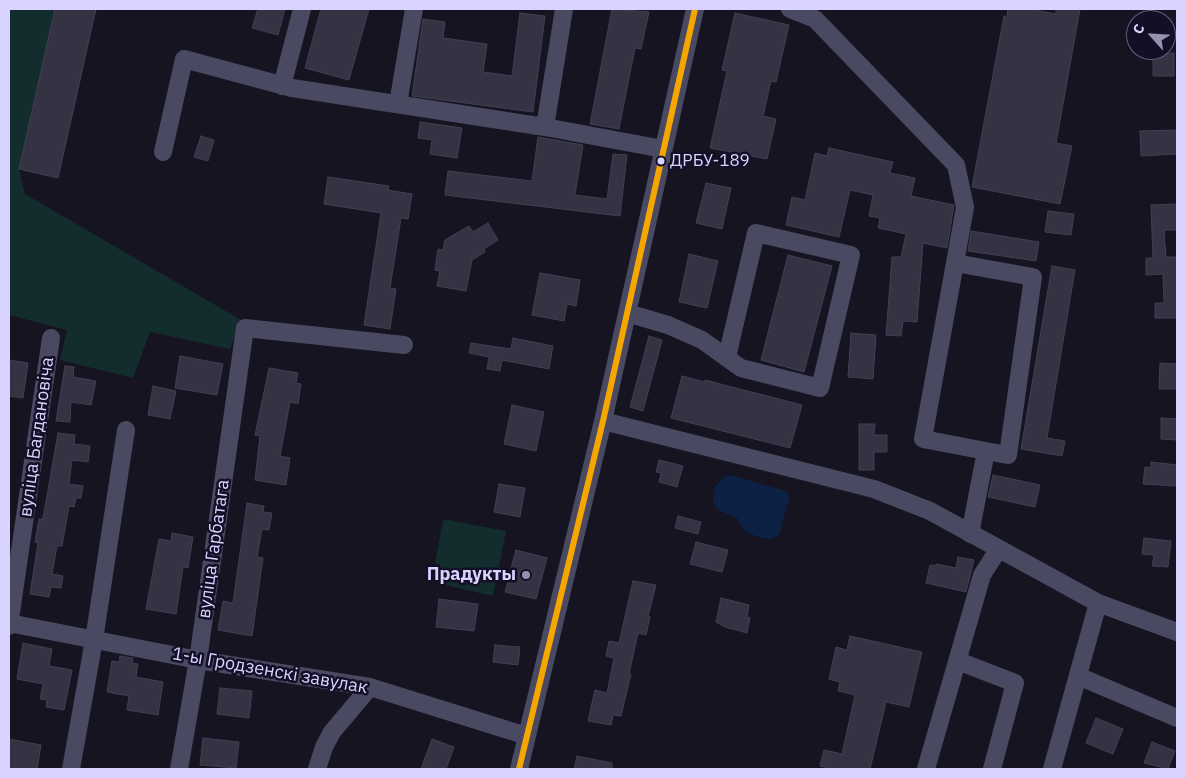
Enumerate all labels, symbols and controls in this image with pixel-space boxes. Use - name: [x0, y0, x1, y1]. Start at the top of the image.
- north arrow: [1126, 10, 1176, 60]
- text: С: [1128, 21, 1149, 37]
- place label: ДРБУ-189: [670, 151, 750, 171]
- marker: ДРБУ-189: [656, 156, 666, 166]
- street label: вуліца Багдановіча: [15, 356, 59, 518]
- street label: вуліца Гарбатага: [194, 478, 234, 620]
- place label: Прадукты: [427, 564, 516, 586]
- marker: Прадукты: [520, 569, 532, 581]
- street label: 1-ы Гродзенскі завулак: [170, 643, 370, 699]

